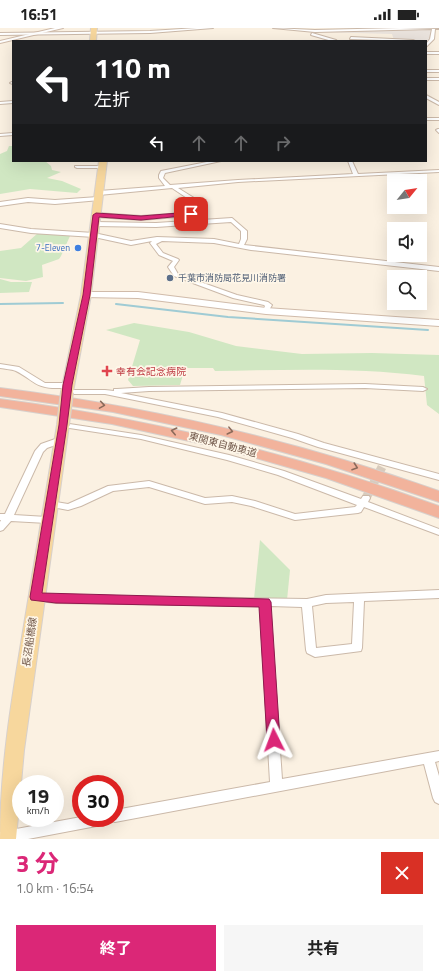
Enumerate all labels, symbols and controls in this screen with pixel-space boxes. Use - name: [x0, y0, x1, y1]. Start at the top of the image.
- text: 16:51: [20, 3, 57, 26]
- text: 110 m: [94, 46, 171, 89]
- icon: left: [28, 56, 80, 108]
- text: 左折: [94, 86, 130, 113]
- icon: left: [146, 132, 168, 154]
- icon: ahead: [188, 132, 210, 154]
- icon: ahead: [230, 132, 252, 154]
- icon: right: [272, 132, 294, 154]
- north arrow: [387, 174, 427, 214]
- map controls: [387, 174, 427, 310]
- pin: [174, 197, 208, 231]
- icon: arrive: [180, 203, 202, 225]
- button: sound: [387, 222, 427, 262]
- place label: 7-Eleven: [36, 241, 70, 254]
- marker: 7-Eleven: [73, 243, 83, 253]
- button: search: [387, 270, 427, 310]
- place label: 千葉市消防局花見川消防署: [178, 271, 286, 284]
- marker: 千葉市消防局花見川消防署: [165, 273, 175, 283]
- place label: 幸有会記念病院: [116, 364, 186, 379]
- marker: 幸有会記念病院: [101, 365, 113, 377]
- one-way arrow: [99, 400, 105, 409]
- one-way arrow: [226, 427, 233, 435]
- one-way arrow: [171, 428, 177, 436]
- street label: 東関東自動車道: [187, 428, 259, 461]
- one-way arrow: [351, 462, 358, 471]
- street label: 長沼船橋線: [19, 616, 40, 668]
- position arrow: [253, 719, 295, 761]
- speed limit sign: 30: [72, 775, 124, 827]
- text: 19: [27, 780, 49, 811]
- text: km/h: [27, 803, 49, 818]
- text: 3 分: [16, 845, 59, 881]
- button: close: [381, 852, 423, 894]
- text: 1.0 km · 16:54: [16, 878, 94, 898]
- button: 終了: [16, 925, 216, 971]
- button: 共有: [224, 925, 423, 971]

